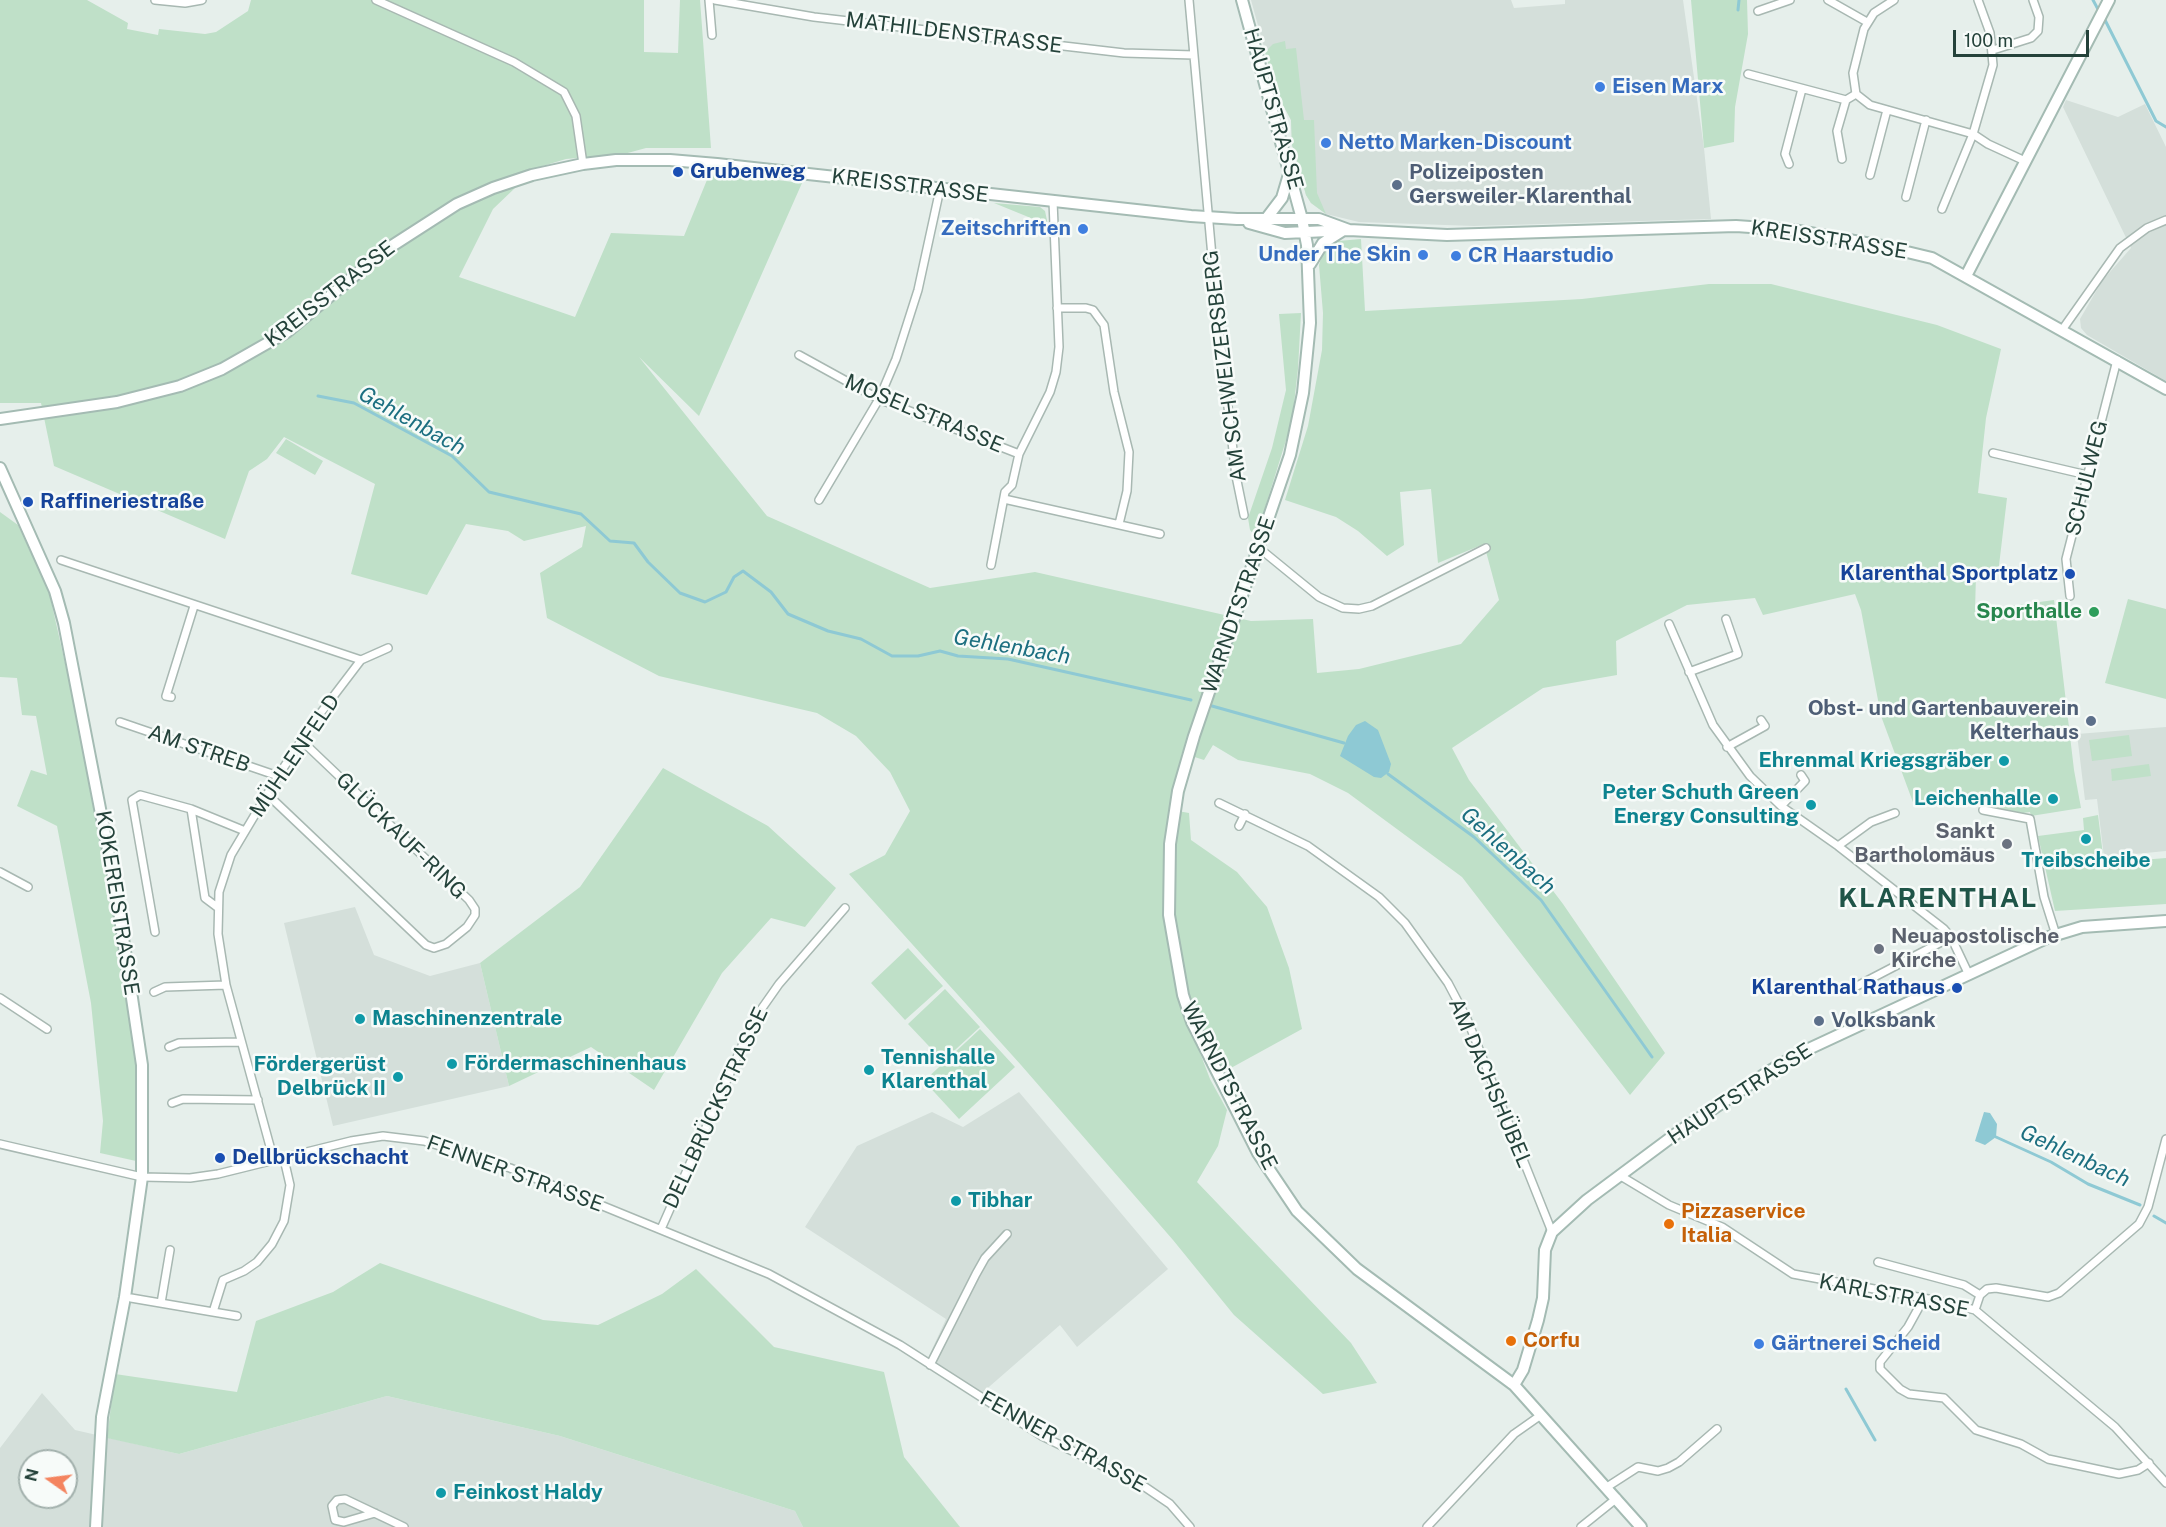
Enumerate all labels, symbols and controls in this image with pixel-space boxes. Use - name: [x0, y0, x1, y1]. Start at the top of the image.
- street label: MATHILDENSTRASSE: [844, 7, 1064, 59]
- scale bar: [1956, 18, 2092, 56]
- street label: HAUPTSTRASSE: [1238, 25, 1308, 193]
- text: 100 m: [1964, 30, 2013, 51]
- place label: Eisen Marx: [1612, 74, 1724, 100]
- marker: Eisen Marx: [1593, 80, 1607, 94]
- place label: Netto Marken-Discount: [1338, 130, 1572, 156]
- marker: Netto Marken-Discount: [1319, 136, 1333, 150]
- place label: Grubenweg: [690, 159, 805, 185]
- place label: Polizeiposten Gersweiler-Klarenthal: [1409, 160, 1632, 210]
- street label: KREISSTRASSE: [830, 164, 990, 208]
- marker: Grubenweg: [671, 165, 685, 179]
- marker: Polizeiposten Gersweiler-Klarenthal: [1390, 178, 1404, 192]
- street label: KREISSTRASSE: [1749, 215, 1909, 265]
- place label: Zeitschriften: [941, 216, 1071, 242]
- marker: Zeitschriften: [1076, 222, 1090, 236]
- street label: KREISSTRASSE: [260, 235, 400, 353]
- place label: Under The Skin: [1258, 242, 1411, 268]
- place label: CR Haarstudio: [1468, 243, 1614, 269]
- marker: Under The Skin: [1416, 248, 1430, 262]
- street label: AM SCHWEIZERSBERG: [1198, 249, 1252, 483]
- marker: CR Haarstudio: [1449, 249, 1463, 263]
- street label: MOSELSTRASSE: [841, 369, 1007, 459]
- water label: Gehlenbach: [354, 381, 470, 461]
- street label: SCHULWEG: [2060, 418, 2114, 538]
- place label: Raffineriestraße: [40, 489, 204, 515]
- marker: Raffineriestraße: [21, 495, 35, 509]
- street label: WARNDTSTRASSE: [1197, 513, 1281, 697]
- place label: Klarenthal Sportplatz: [1840, 561, 2058, 587]
- marker: Klarenthal Sportplatz: [2063, 567, 2077, 581]
- place label: Sporthalle: [1976, 599, 2082, 625]
- marker: Sporthalle: [2087, 605, 2101, 619]
- water label: Gehlenbach: [951, 624, 1073, 670]
- street label: MÜHLENFELD: [245, 690, 345, 822]
- place label: Obst- und Gartenbauverein Kelterhaus: [1808, 696, 2079, 746]
- marker: Obst- und Gartenbauverein Kelterhaus: [2084, 714, 2098, 728]
- street label: AM STREB: [145, 720, 253, 778]
- place label: Ehrenmal Kriegsgräber: [1759, 748, 1992, 774]
- marker: Ehrenmal Kriegsgräber: [1997, 754, 2011, 768]
- street label: GLÜCKAUF-RING: [331, 767, 471, 905]
- place label: Peter Schuth Green Energy Consulting: [1602, 780, 1799, 830]
- place label: Leichenhalle: [1914, 786, 2041, 812]
- marker: Leichenhalle: [2046, 792, 2060, 806]
- marker: Peter Schuth Green Energy Consulting: [1804, 798, 1818, 812]
- water label: Gehlenbach: [1455, 802, 1561, 900]
- street label: KOKEREISTRASSE: [90, 809, 144, 997]
- place label: Sankt Bartholomäus: [1854, 819, 1995, 869]
- marker: Treibscheibe: [2079, 832, 2093, 846]
- marker: Sankt Bartholomäus: [2000, 837, 2014, 851]
- place label: Treibscheibe: [2021, 848, 2151, 874]
- district label: KLARENTHAL: [1838, 883, 2038, 915]
- place label: Neuapostolische Kirche: [1891, 924, 2059, 974]
- marker: Neuapostolische Kirche: [1872, 942, 1886, 956]
- place label: Klarenthal Rathaus: [1751, 975, 1945, 1001]
- marker: Klarenthal Rathaus: [1950, 981, 1964, 995]
- street label: AM DACHSHÜBEL: [1443, 995, 1537, 1171]
- street label: WARNDTSTRASSE: [1176, 998, 1282, 1174]
- street label: DELLBRÜCKSTRASSE: [658, 1003, 774, 1213]
- place label: Maschinenzentrale: [372, 1006, 562, 1032]
- place label: Volksbank: [1831, 1008, 1936, 1034]
- marker: Maschinenzentrale: [353, 1012, 367, 1026]
- marker: Volksbank: [1812, 1014, 1826, 1028]
- street label: HAUPTSTRASSE: [1663, 1038, 1817, 1150]
- place label: Tennishalle Klarenthal: [881, 1045, 995, 1095]
- place label: Fördermaschinenhaus: [464, 1051, 687, 1077]
- place label: Fördergerüst Delbrück II: [254, 1052, 386, 1102]
- marker: Fördermaschinenhaus: [445, 1057, 459, 1071]
- marker: Tennishalle Klarenthal: [862, 1063, 876, 1077]
- marker: Fördergerüst Delbrück II: [391, 1070, 405, 1084]
- water label: Gehlenbach: [2016, 1119, 2134, 1193]
- street label: FENNER STRASSE: [423, 1130, 607, 1218]
- place label: Dellbrückschacht: [232, 1145, 409, 1171]
- marker: Dellbrückschacht: [213, 1151, 227, 1165]
- place label: Tibhar: [968, 1188, 1032, 1214]
- marker: Tibhar: [949, 1194, 963, 1208]
- place label: Pizzaservice Italia: [1681, 1199, 1806, 1249]
- marker: Pizzaservice Italia: [1662, 1217, 1676, 1231]
- street label: KARLSTRASSE: [1817, 1269, 1971, 1323]
- place label: Corfu: [1523, 1328, 1580, 1354]
- place label: Gärtnerei Scheid: [1771, 1331, 1941, 1357]
- marker: Corfu: [1504, 1334, 1518, 1348]
- marker: Gärtnerei Scheid: [1752, 1337, 1766, 1351]
- street label: FENNER STRASSE: [976, 1386, 1150, 1498]
- north arrow: [18, 1449, 78, 1509]
- text: N: [21, 1467, 43, 1483]
- place label: Feinkost Haldy: [453, 1480, 603, 1506]
- marker: Feinkost Haldy: [434, 1486, 448, 1500]

